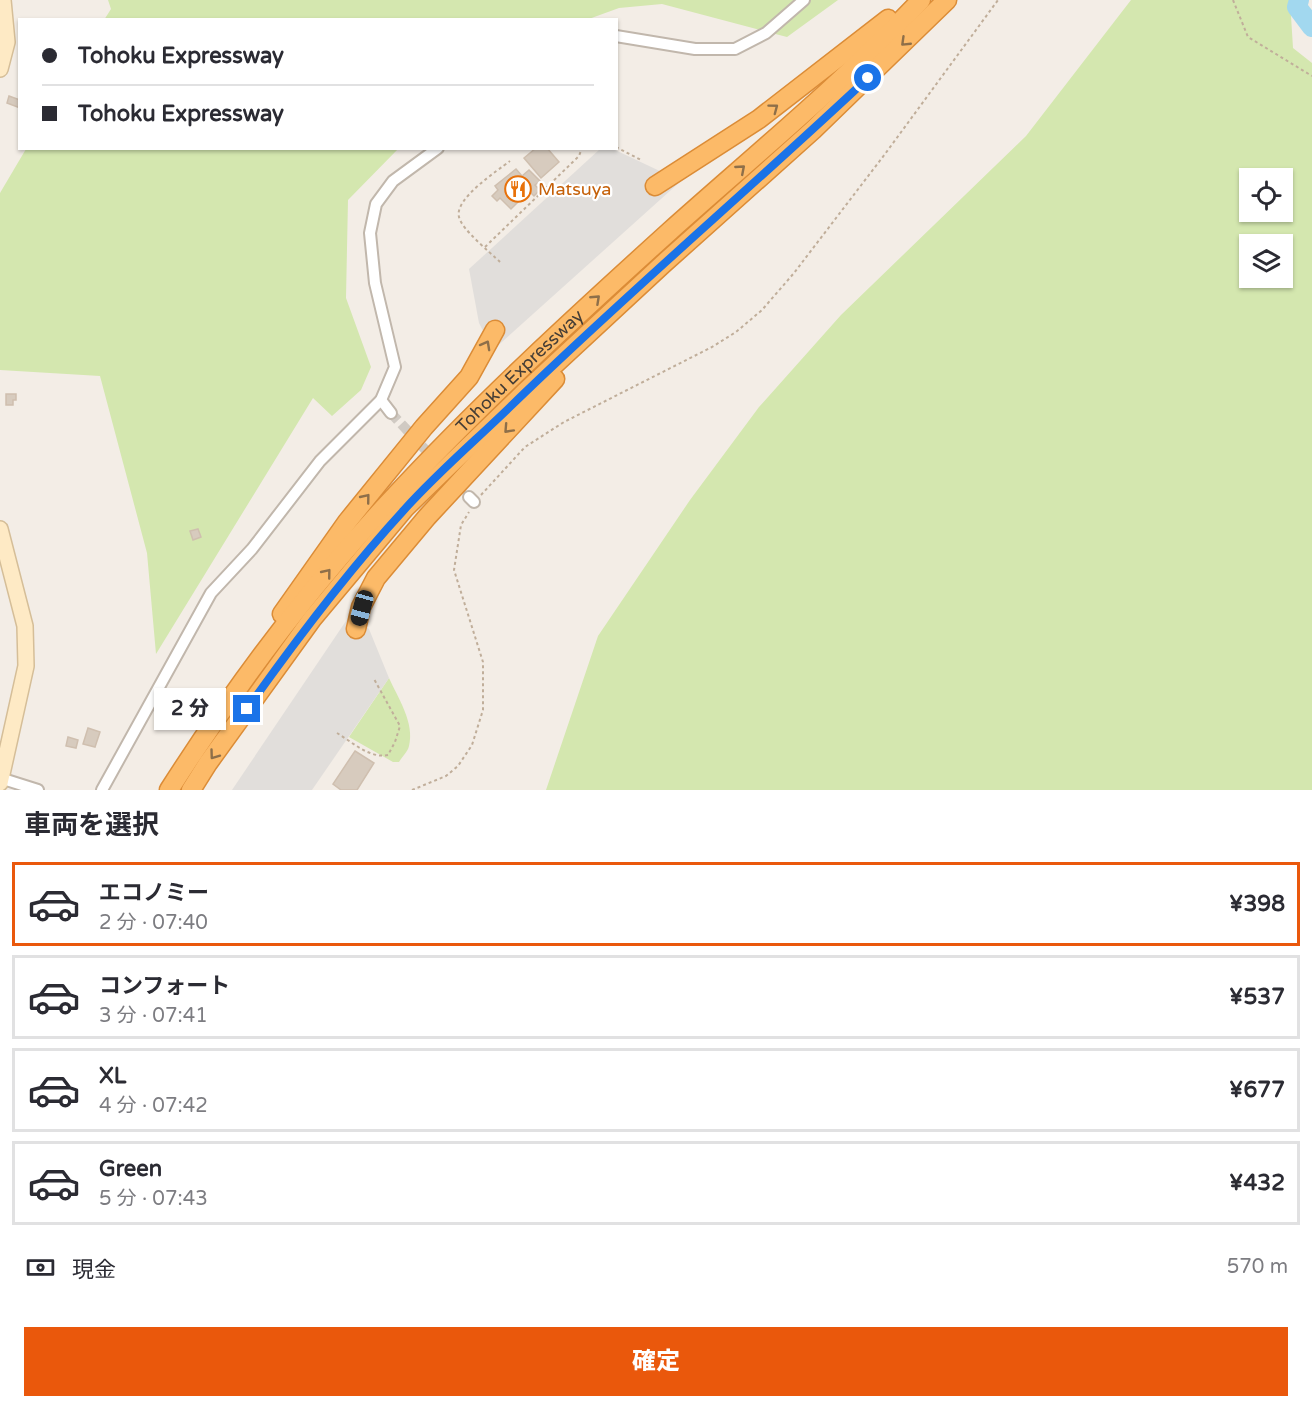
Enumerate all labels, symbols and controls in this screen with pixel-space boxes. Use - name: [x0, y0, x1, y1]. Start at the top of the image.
- one-way arrow: [902, 34, 913, 45]
- text: Tohoku Expressway: [78, 43, 284, 69]
- route start: [854, 64, 881, 91]
- text: Tohoku Expressway: [78, 101, 284, 127]
- one-way arrow: [768, 104, 779, 115]
- one-way arrow: [734, 165, 745, 176]
- map controls: [1239, 168, 1293, 288]
- button: locate: [1239, 168, 1293, 222]
- restaurant icon: Matsuya: [503, 174, 533, 204]
- place label: Matsuya: [538, 178, 611, 200]
- button: layers: [1239, 234, 1293, 288]
- one-way arrow: [589, 295, 599, 306]
- street label: Tohoku Expressway: [451, 304, 588, 437]
- one-way arrow: [479, 341, 490, 351]
- one-way arrow: [504, 423, 515, 433]
- one-way arrow: [359, 494, 370, 505]
- one-way arrow: [320, 569, 331, 580]
- car: [349, 588, 375, 628]
- callout: 2 分: [154, 688, 226, 730]
- route end: [233, 695, 260, 722]
- text: 2 分: [171, 697, 209, 721]
- one-way arrow: [210, 748, 221, 759]
- text: 車両を選択: [24, 809, 159, 842]
- icon: car: [27, 877, 81, 931]
- text: エコノミー: [99, 880, 209, 906]
- text: ¥398: [1229, 891, 1285, 917]
- text: 2 分 · 07:40: [99, 911, 208, 935]
- icon: car: [27, 970, 81, 1024]
- text: コンフォート: [99, 973, 230, 999]
- text: ¥537: [1229, 984, 1285, 1010]
- text: 3 分 · 07:41: [99, 1004, 208, 1028]
- icon: car: [27, 1063, 81, 1117]
- text: XL: [99, 1063, 126, 1089]
- text: ¥677: [1229, 1077, 1285, 1103]
- text: 4 分 · 07:42: [99, 1094, 208, 1118]
- icon: car: [27, 1156, 81, 1210]
- text: Green: [99, 1156, 162, 1182]
- text: ¥432: [1229, 1170, 1285, 1196]
- text: 5 分 · 07:43: [99, 1187, 208, 1211]
- icon: cash: [24, 1251, 57, 1284]
- text: 570 m: [1227, 1255, 1288, 1279]
- text: 現金: [72, 1257, 116, 1283]
- button: 確定: [24, 1327, 1288, 1396]

